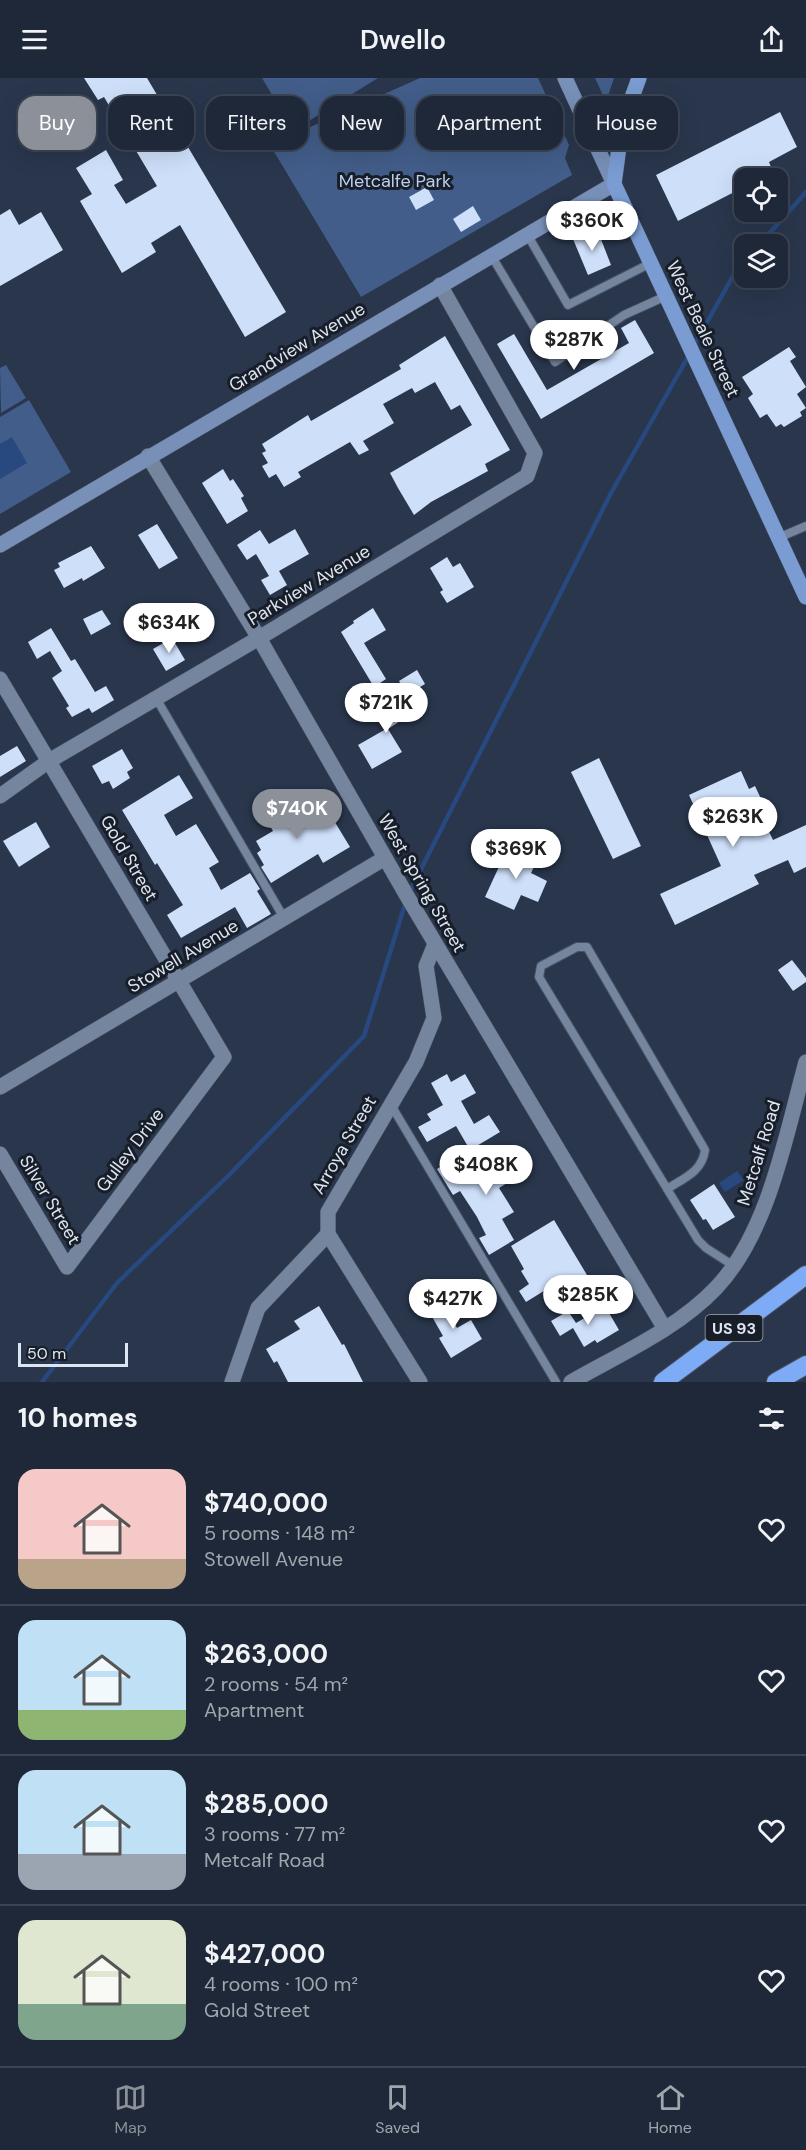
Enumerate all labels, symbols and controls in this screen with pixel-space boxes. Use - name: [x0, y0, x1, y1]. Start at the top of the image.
- text: Dwello: [360, 22, 446, 57]
- icon: menu: [18, 23, 51, 56]
- icon: share: [755, 23, 788, 56]
- chip: Buy: [18, 96, 96, 150]
- chip: Rent: [108, 96, 194, 150]
- chip: Filters: [206, 96, 308, 150]
- chip: New: [320, 96, 404, 150]
- chip: Apartment: [416, 96, 563, 150]
- chip: House: [575, 96, 678, 150]
- map controls: [734, 168, 788, 288]
- button: locate: [734, 168, 788, 222]
- park label: Metcalfe Park: [339, 169, 451, 193]
- pin: $360K: [550, 201, 634, 252]
- text: $360K: [560, 207, 624, 233]
- button: layers: [734, 234, 788, 288]
- street label: West Beale Street: [661, 257, 745, 401]
- street label: Grandview Avenue: [224, 297, 370, 397]
- pin: $287K: [532, 320, 616, 371]
- text: $287K: [544, 326, 604, 352]
- street label: Parkview Avenue: [243, 539, 375, 631]
- pin: $634K: [127, 603, 211, 654]
- text: $634K: [138, 609, 200, 635]
- pin: $721K: [344, 683, 428, 734]
- text: $721K: [359, 689, 413, 715]
- pin: $740K: [255, 789, 339, 840]
- text: $740K: [266, 795, 328, 821]
- pin: $263K: [691, 797, 775, 848]
- text: $263K: [702, 803, 764, 829]
- street label: West Spring Street: [373, 809, 471, 957]
- street label: Gold Street: [95, 811, 163, 905]
- pin: $369K: [474, 829, 558, 880]
- text: $369K: [485, 835, 547, 861]
- street label: Stowell Avenue: [123, 913, 243, 999]
- street label: Arroya Street: [306, 1091, 382, 1199]
- street label: Metcalf Road: [732, 1097, 786, 1209]
- street label: Gulley Drive: [91, 1103, 169, 1197]
- pin: $408K: [444, 1145, 528, 1196]
- street label: Silver Street: [14, 1151, 86, 1249]
- text: $408K: [454, 1151, 518, 1177]
- pin: $285K: [546, 1275, 630, 1326]
- pin: $427K: [411, 1279, 495, 1330]
- text: $285K: [557, 1281, 619, 1307]
- text: $427K: [423, 1285, 483, 1311]
- road number: US 93: [706, 1315, 762, 1341]
- scale bar: [18, 1340, 128, 1368]
- text: 50 m: [27, 1343, 66, 1364]
- text: 10 homes: [18, 1401, 138, 1435]
- icon: filters: [755, 1402, 788, 1435]
- text: $740,000: [204, 1486, 328, 1520]
- icon: home: [66, 1493, 138, 1565]
- icon: heart: [755, 1513, 788, 1546]
- text: 5 rooms · 148 m²: [204, 1520, 355, 1546]
- text: Stowell Avenue: [204, 1546, 343, 1572]
- text: $263,000: [204, 1637, 328, 1671]
- icon: home: [66, 1644, 138, 1716]
- icon: heart: [755, 1664, 788, 1697]
- text: 2 rooms · 54 m²: [204, 1671, 348, 1697]
- text: Apartment: [204, 1697, 304, 1723]
- text: $285,000: [204, 1787, 328, 1821]
- icon: home: [66, 1794, 138, 1866]
- icon: heart: [755, 1814, 788, 1847]
- text: 3 rooms · 77 m²: [204, 1821, 345, 1847]
- text: Metcalf Road: [204, 1847, 325, 1873]
- text: $427,000: [204, 1937, 325, 1971]
- icon: home: [66, 1944, 138, 2016]
- icon: heart: [755, 1964, 788, 1997]
- text: 4 rooms · 100 m²: [204, 1971, 358, 1997]
- text: Gold Street: [204, 1997, 310, 2023]
- tab: Map: [114, 2081, 147, 2138]
- tab: Saved: [375, 2081, 420, 2138]
- tab: Home: [648, 2081, 692, 2138]

